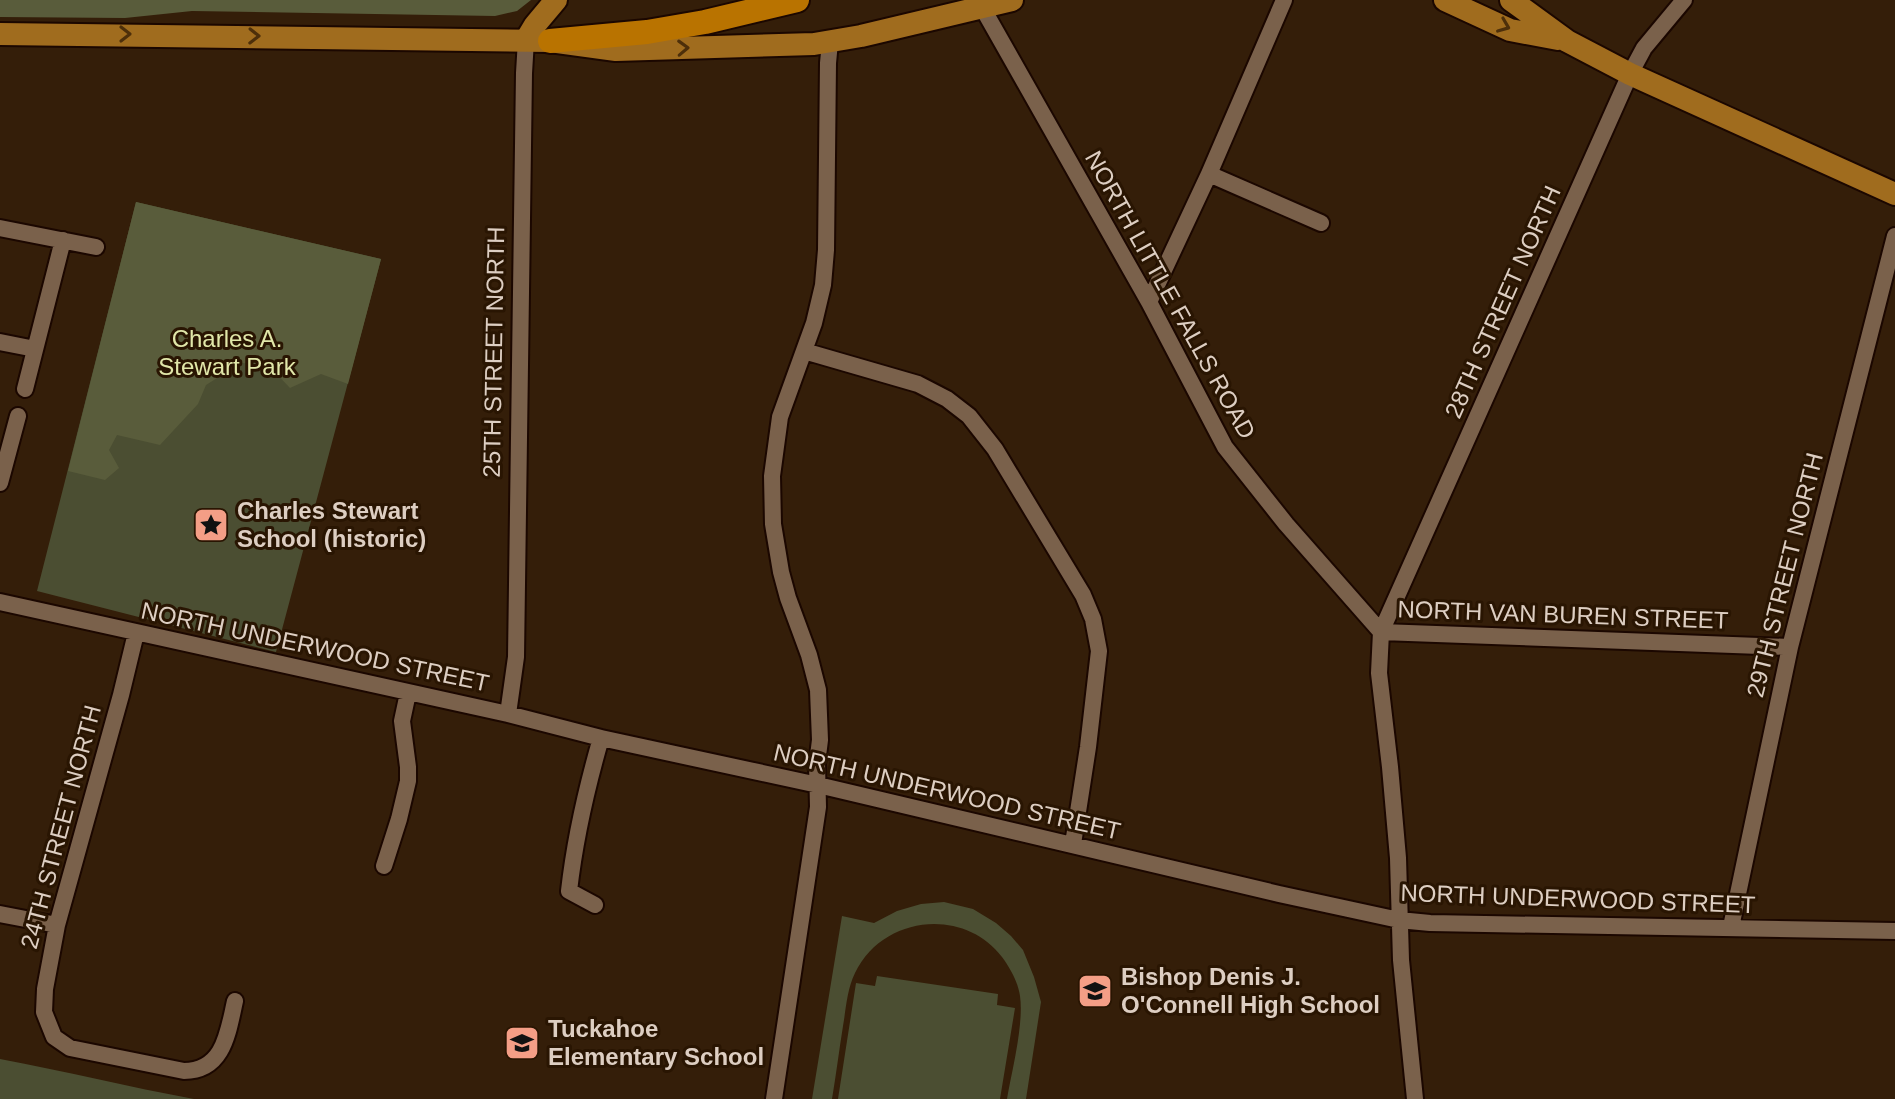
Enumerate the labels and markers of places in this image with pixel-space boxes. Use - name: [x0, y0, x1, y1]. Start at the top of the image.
- place label: Charles Stewart School (historic): [237, 497, 426, 552]
- place icon: Charles Stewart School (historic): [192, 506, 230, 544]
- place label: Bishop Denis J. O'Connell High School: [1121, 963, 1380, 1018]
- school or university icon: Bishop Denis J. O'Connell High School: [1076, 972, 1114, 1010]
- place label: Tuckahoe Elementary School: [548, 1015, 764, 1070]
- school or university icon: Tuckahoe Elementary School: [503, 1024, 541, 1062]

